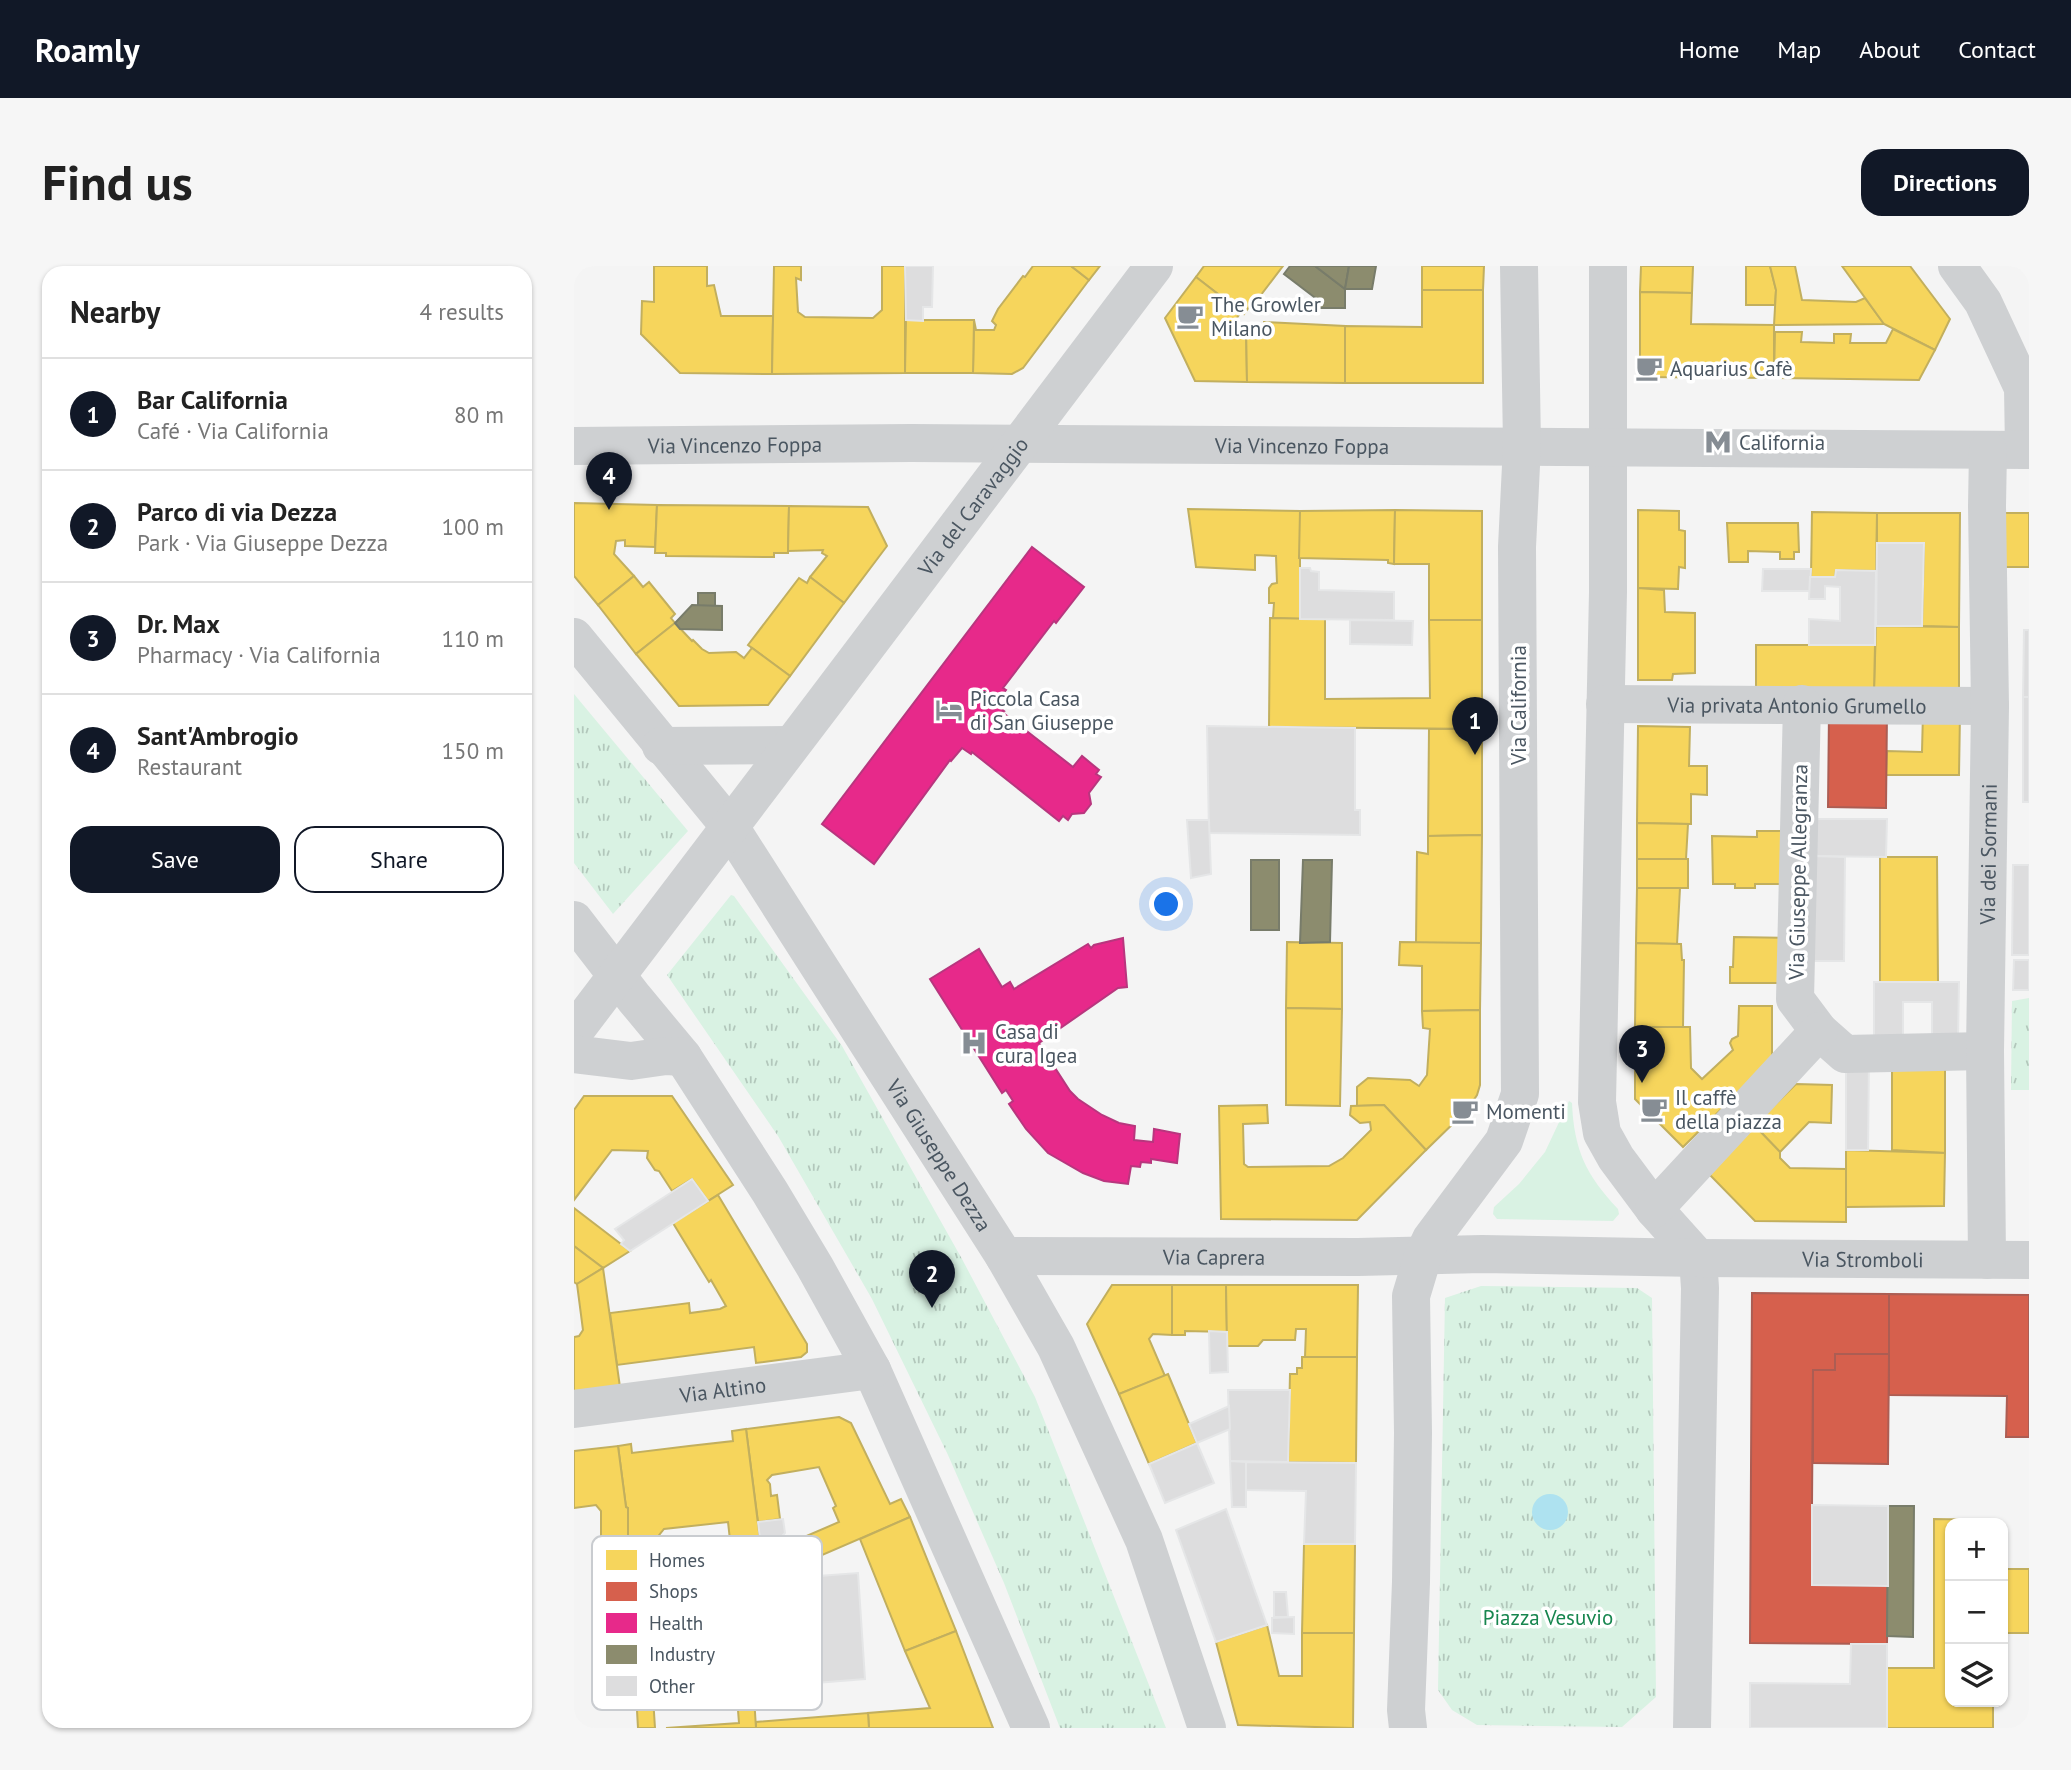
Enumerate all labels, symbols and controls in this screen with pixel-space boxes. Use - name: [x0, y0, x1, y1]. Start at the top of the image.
- text: Roamly: [35, 28, 139, 71]
- text: Home: [1679, 34, 1739, 65]
- text: Map: [1777, 34, 1821, 65]
- text: About: [1859, 34, 1920, 65]
- text: Contact: [1958, 34, 2036, 65]
- button: Directions: [1861, 149, 2029, 216]
- text: Find us: [42, 150, 193, 214]
- place label: The Growler Milano: [1211, 291, 1321, 342]
- text: Nearby: [70, 292, 160, 331]
- text: 4 results: [420, 297, 504, 326]
- cafe icon: The Growler Milano: [1175, 301, 1205, 331]
- cafe icon: Aquarius Cafè: [1634, 353, 1664, 383]
- place label: Aquarius Cafè: [1670, 355, 1793, 382]
- text: Bar California: [137, 383, 288, 416]
- text: 1: [86, 400, 100, 429]
- text: 80 m: [454, 400, 504, 429]
- text: Café · Via California: [137, 416, 329, 445]
- metro station icon: California: [1703, 427, 1733, 457]
- place label: California: [1739, 429, 1825, 456]
- street label: Via Vincenzo Foppa: [647, 430, 822, 459]
- street label: Via del Caravaggio: [911, 431, 1034, 582]
- street label: Via Vincenzo Foppa: [1214, 431, 1389, 459]
- pin: 4: [586, 452, 632, 510]
- text: Parco di via Dezza: [137, 495, 337, 528]
- text: 2: [86, 512, 100, 541]
- text: 100 m: [442, 512, 504, 541]
- text: Park · Via Giuseppe Dezza: [137, 528, 388, 557]
- text: Dr. Max: [137, 607, 220, 640]
- text: 3: [86, 624, 100, 653]
- text: 110 m: [442, 624, 504, 653]
- text: Pharmacy · Via California: [137, 640, 381, 669]
- street label: Via California: [1505, 645, 1532, 766]
- place label: Piccola Casa di San Giuseppe: [970, 685, 1114, 736]
- street label: Via privata Antonio Grumello: [1666, 691, 1927, 719]
- hotel icon: Piccola Casa di San Giuseppe: [934, 695, 964, 725]
- pin: 1: [1452, 697, 1498, 755]
- text: Sant'Ambrogio: [137, 719, 299, 752]
- text: 4: [86, 736, 100, 765]
- text: 150 m: [442, 736, 504, 765]
- text: Restaurant: [137, 752, 242, 781]
- street label: Via Giuseppe Allegranza: [1783, 764, 1813, 981]
- street label: Via dei Sormani: [1973, 783, 2002, 926]
- button: Save: [70, 826, 280, 893]
- button: Share: [294, 826, 504, 893]
- your location: [1149, 887, 1183, 921]
- place label: Casa di cura Igea: [995, 1018, 1077, 1069]
- pin: 3: [1619, 1025, 1665, 1083]
- hospital icon: Casa di cura Igea: [959, 1028, 989, 1058]
- street label: Via Giuseppe Dezza: [880, 1073, 998, 1236]
- place label: Il caffè della piazza: [1675, 1084, 1782, 1135]
- cafe icon: Il caffè della piazza: [1639, 1094, 1669, 1124]
- cafe icon: Momenti: [1450, 1096, 1480, 1126]
- place label: Momenti: [1486, 1098, 1566, 1125]
- street label: Via Caprera: [1162, 1243, 1265, 1270]
- street label: Via Stromboli: [1801, 1245, 1924, 1273]
- pin: 2: [909, 1250, 955, 1308]
- street label: Via Altino: [677, 1371, 768, 1409]
- map controls: [1945, 1518, 2008, 1707]
- button: +: [1945, 1518, 2008, 1581]
- legend: [592, 1536, 822, 1710]
- text: Homes: [649, 1548, 705, 1572]
- text: Shops: [649, 1579, 698, 1603]
- button: −: [1945, 1581, 2008, 1644]
- park label: Piazza Vesuvio: [1483, 1604, 1613, 1631]
- text: Health: [649, 1611, 703, 1635]
- text: Industry: [649, 1642, 715, 1666]
- button: layers: [1945, 1644, 2008, 1707]
- text: Other: [649, 1674, 695, 1698]

